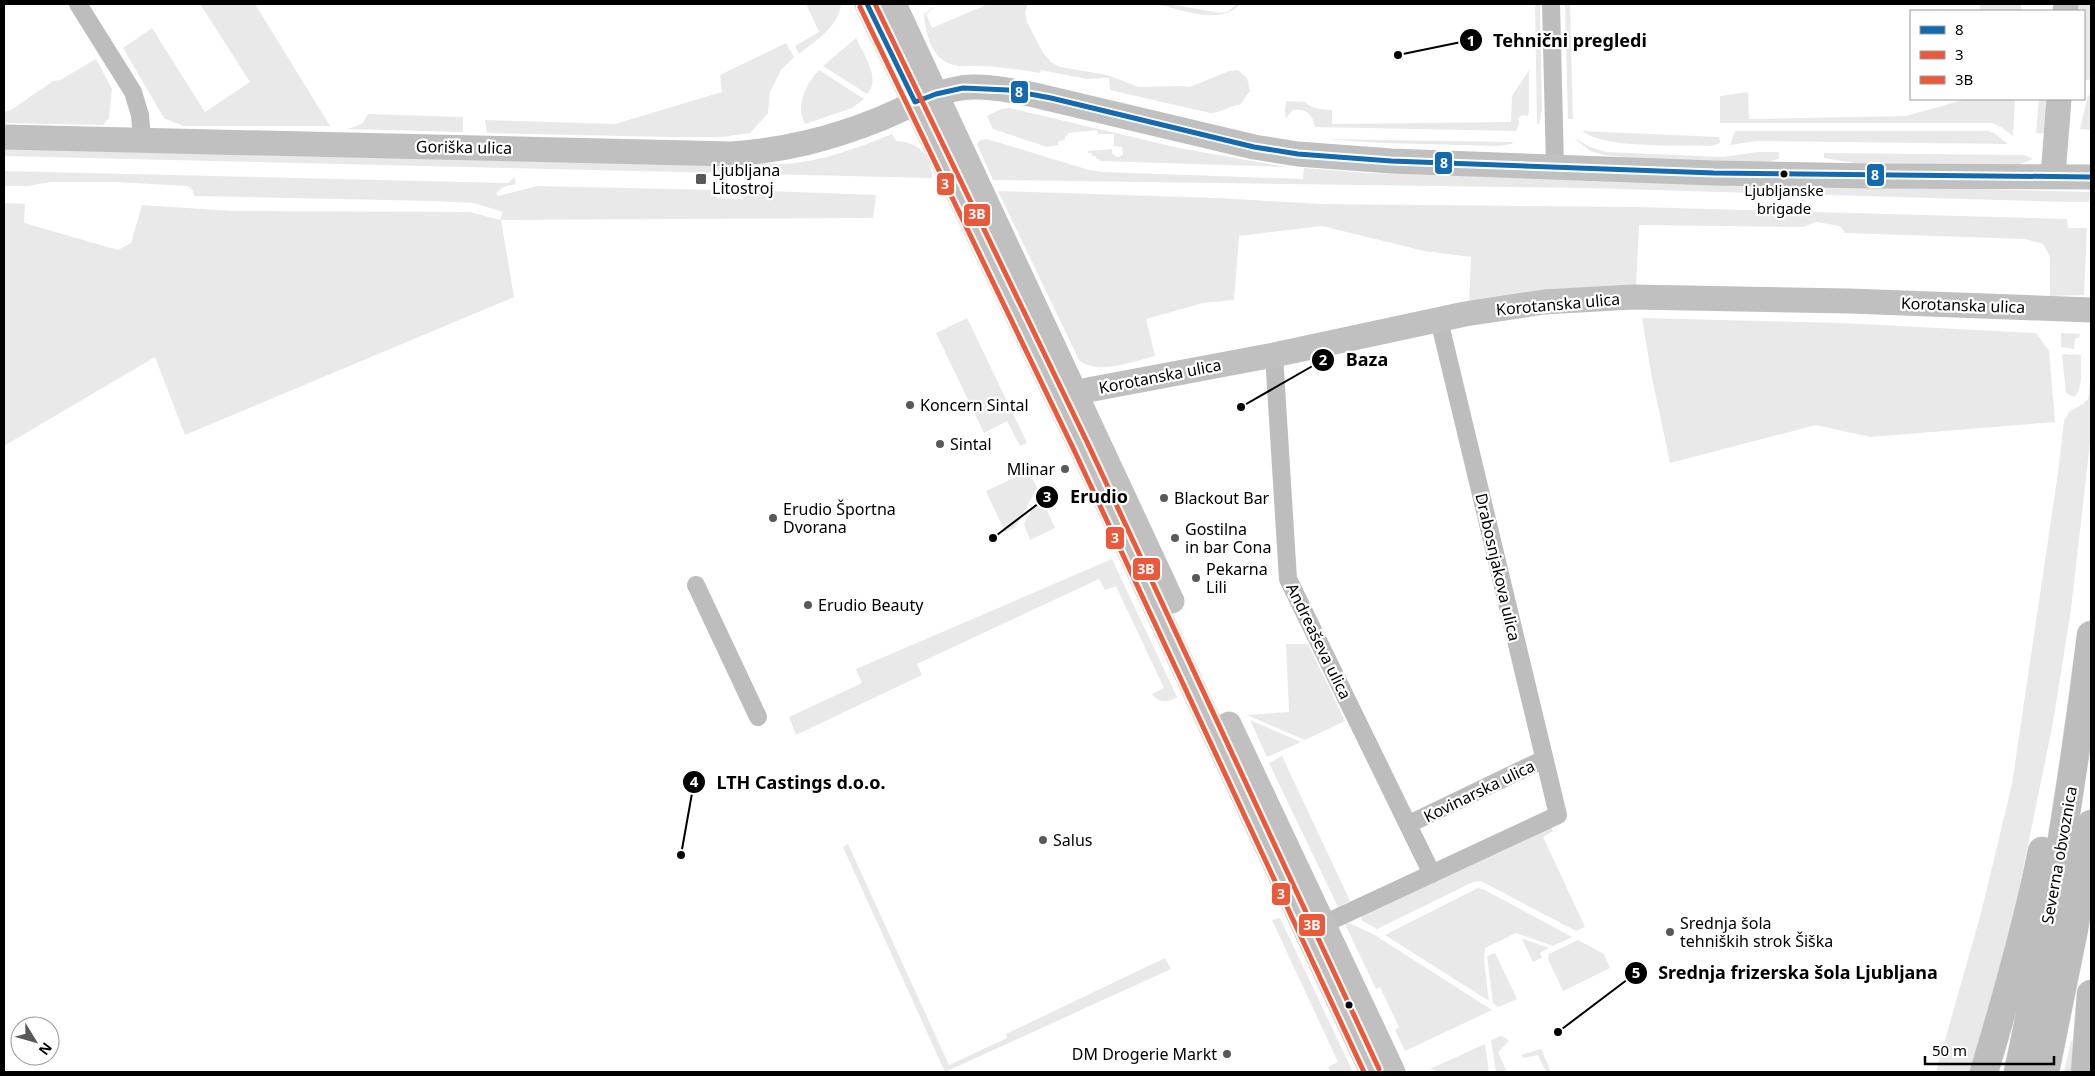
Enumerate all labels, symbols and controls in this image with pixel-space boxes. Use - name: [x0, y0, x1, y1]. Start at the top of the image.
- legend: [1910, 10, 2085, 100]
- text: 8: [1955, 19, 1964, 39]
- callout: Tehnični pregledi: [1459, 24, 1657, 57]
- text: Tehnični pregledi: [1493, 28, 1647, 52]
- text: 1: [1467, 30, 1475, 50]
- text: 3: [1955, 44, 1964, 64]
- text: 3B: [1955, 69, 1973, 89]
- line badge: 8: [1010, 80, 1029, 104]
- text: 8: [1015, 82, 1023, 101]
- street label: Goriška ulica: [416, 135, 512, 159]
- line badge: 8: [1434, 151, 1453, 175]
- text: 8: [1440, 153, 1448, 172]
- place label: Ljubljana Litostroj: [712, 159, 780, 199]
- line badge: 8: [1866, 163, 1885, 187]
- text: 8: [1871, 165, 1879, 184]
- marker: Ljubljanske brigade: [1779, 169, 1789, 179]
- marker: Ljubljana Litostroj: [694, 172, 708, 186]
- line badge: 3: [936, 172, 955, 196]
- text: 3: [941, 174, 949, 193]
- place label: Ljubljanske brigade: [1744, 180, 1824, 218]
- line badge: 3B: [963, 203, 991, 227]
- text: 3B: [968, 204, 986, 223]
- street label: Korotanska ulica: [1495, 288, 1621, 320]
- street label: Korotanska ulica: [1900, 292, 2026, 318]
- callout: Baza: [1311, 344, 1398, 377]
- text: Baza: [1346, 347, 1388, 371]
- text: 2: [1319, 349, 1328, 369]
- street label: Korotanska ulica: [1097, 353, 1223, 399]
- place label: Koncern Sintal: [920, 394, 1029, 416]
- marker: Koncern Sintal: [904, 399, 916, 411]
- place label: Sintal: [950, 433, 992, 455]
- marker: Sintal: [934, 438, 946, 450]
- place label: Mlinar: [1007, 458, 1055, 480]
- marker: Mlinar: [1059, 463, 1071, 475]
- callout: Erudio: [1035, 480, 1138, 513]
- text: Erudio: [1070, 484, 1128, 508]
- text: 3: [1043, 486, 1051, 506]
- place label: Blackout Bar: [1174, 487, 1270, 509]
- street label: Drabosnjakova ulica: [1470, 491, 1526, 643]
- marker: Blackout Bar: [1158, 492, 1170, 504]
- place label: Erudio Športna Dvorana: [783, 498, 896, 538]
- marker: Erudio Športna Dvorana: [767, 512, 779, 524]
- place label: Gostilna in bar Cona: [1185, 518, 1271, 558]
- line badge: 3: [1105, 526, 1125, 550]
- text: 3: [1111, 528, 1119, 547]
- marker: Gostilna in bar Cona: [1169, 532, 1181, 544]
- line badge: 3B: [1132, 557, 1161, 581]
- place label: Pekarna Lili: [1206, 558, 1268, 598]
- text: 3B: [1137, 559, 1155, 578]
- marker: Pekarna Lili: [1190, 572, 1202, 584]
- street label: Andreaševa ulica: [1281, 579, 1357, 703]
- place label: Erudio Beauty: [818, 594, 924, 616]
- marker: Erudio Beauty: [802, 599, 814, 611]
- street label: Kovinarska ulica: [1420, 755, 1538, 827]
- callout: LTH Castings d.o.o.: [682, 766, 896, 799]
- text: LTH Castings d.o.o.: [717, 770, 885, 794]
- text: 4: [690, 771, 699, 791]
- street label: Severna obvoznica: [2036, 784, 2082, 926]
- place label: Salus: [1053, 829, 1092, 851]
- marker: Salus: [1037, 834, 1049, 846]
- line badge: 3: [1271, 882, 1291, 906]
- text: 3: [1277, 884, 1285, 903]
- place label: Srednja šola tehniških strok Šiška: [1680, 912, 1833, 952]
- line badge: 3B: [1298, 913, 1326, 937]
- text: 3B: [1303, 915, 1321, 934]
- marker: Srednja šola tehniških strok Šiška: [1664, 926, 1676, 938]
- callout: Srednja frizerska šola Ljubljana: [1623, 956, 1948, 989]
- text: Srednja frizerska šola Ljubljana: [1658, 960, 1938, 984]
- text: 5: [1632, 962, 1640, 982]
- unlabelled marker: [1344, 1000, 1354, 1010]
- north arrow: [10, 1016, 60, 1066]
- scale bar: [1925, 1034, 2054, 1066]
- text: N: [35, 1039, 57, 1059]
- text: 50 m: [1932, 1040, 1967, 1060]
- place label: DM Drogerie Markt: [1072, 1043, 1217, 1065]
- marker: DM Drogerie Markt: [1221, 1048, 1233, 1060]

